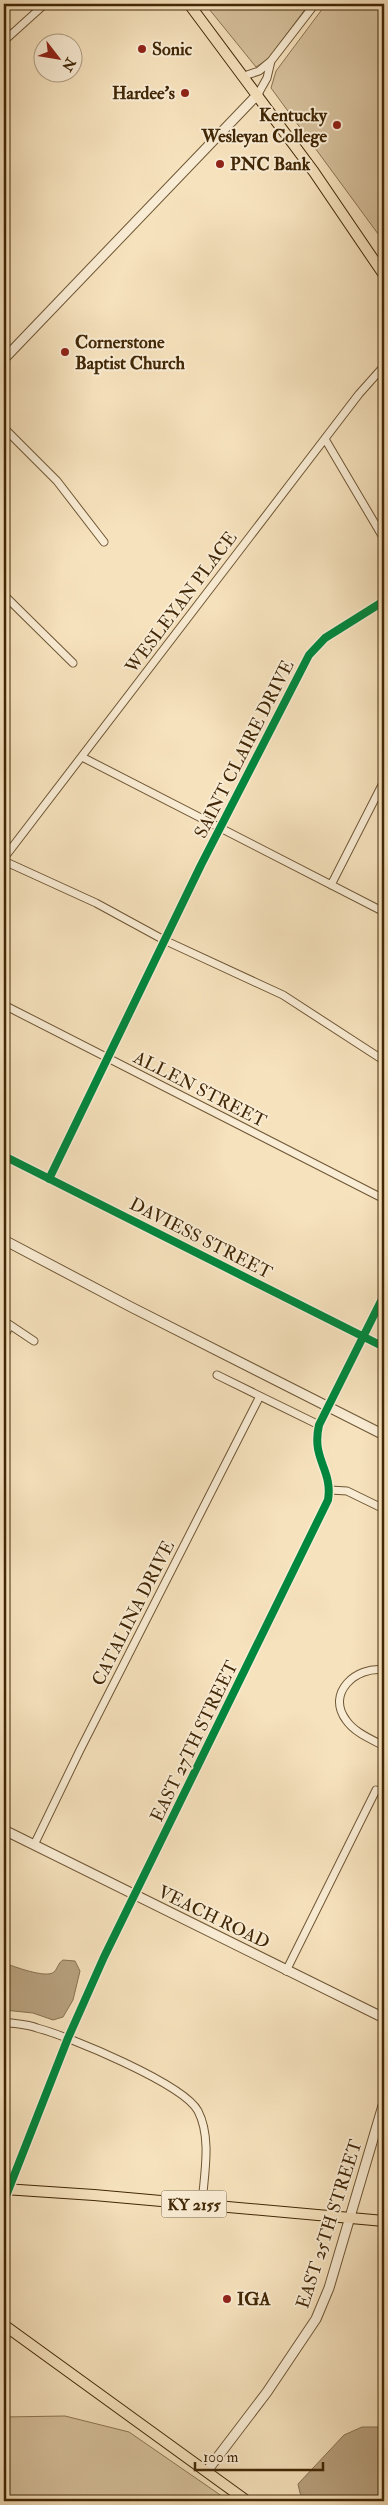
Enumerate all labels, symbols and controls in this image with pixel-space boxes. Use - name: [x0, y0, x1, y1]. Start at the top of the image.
- north arrow: [32, 32, 82, 82]
- place label: Sonic: [152, 38, 193, 61]
- marker: Sonic: [136, 43, 148, 55]
- text: N: [58, 54, 80, 75]
- place label: Hardee's: [112, 82, 175, 105]
- marker: Hardee's: [179, 87, 191, 99]
- place label: Kentucky Wesleyan College: [200, 104, 328, 148]
- marker: Kentucky Wesleyan College: [331, 119, 343, 131]
- place label: PNC Bank: [230, 153, 311, 176]
- marker: PNC Bank: [214, 158, 226, 170]
- place label: Cornerstone Baptist Church: [75, 331, 185, 375]
- marker: Cornerstone Baptist Church: [59, 346, 71, 358]
- street label: WESLEYAN PLACE: [120, 527, 242, 679]
- street label: SAINT CLAIRE DRIVE: [189, 656, 299, 842]
- street label: ALLEN STREET: [129, 1046, 271, 1133]
- street label: DAVIESS STREET: [126, 1193, 277, 1285]
- street label: CATALINA DRIVE: [87, 1537, 180, 1690]
- street label: EAST 27TH STREET: [145, 1656, 244, 1826]
- street label: VEACH ROAD: [154, 1880, 273, 1954]
- street label: EAST 25TH STREET: [291, 2136, 368, 2311]
- road number: KY 2155: [162, 2190, 226, 2218]
- place label: IGA: [237, 2288, 271, 2311]
- marker: IGA: [221, 2293, 233, 2305]
- scale bar: [195, 2440, 323, 2472]
- text: 100 m: [203, 2448, 239, 2467]

